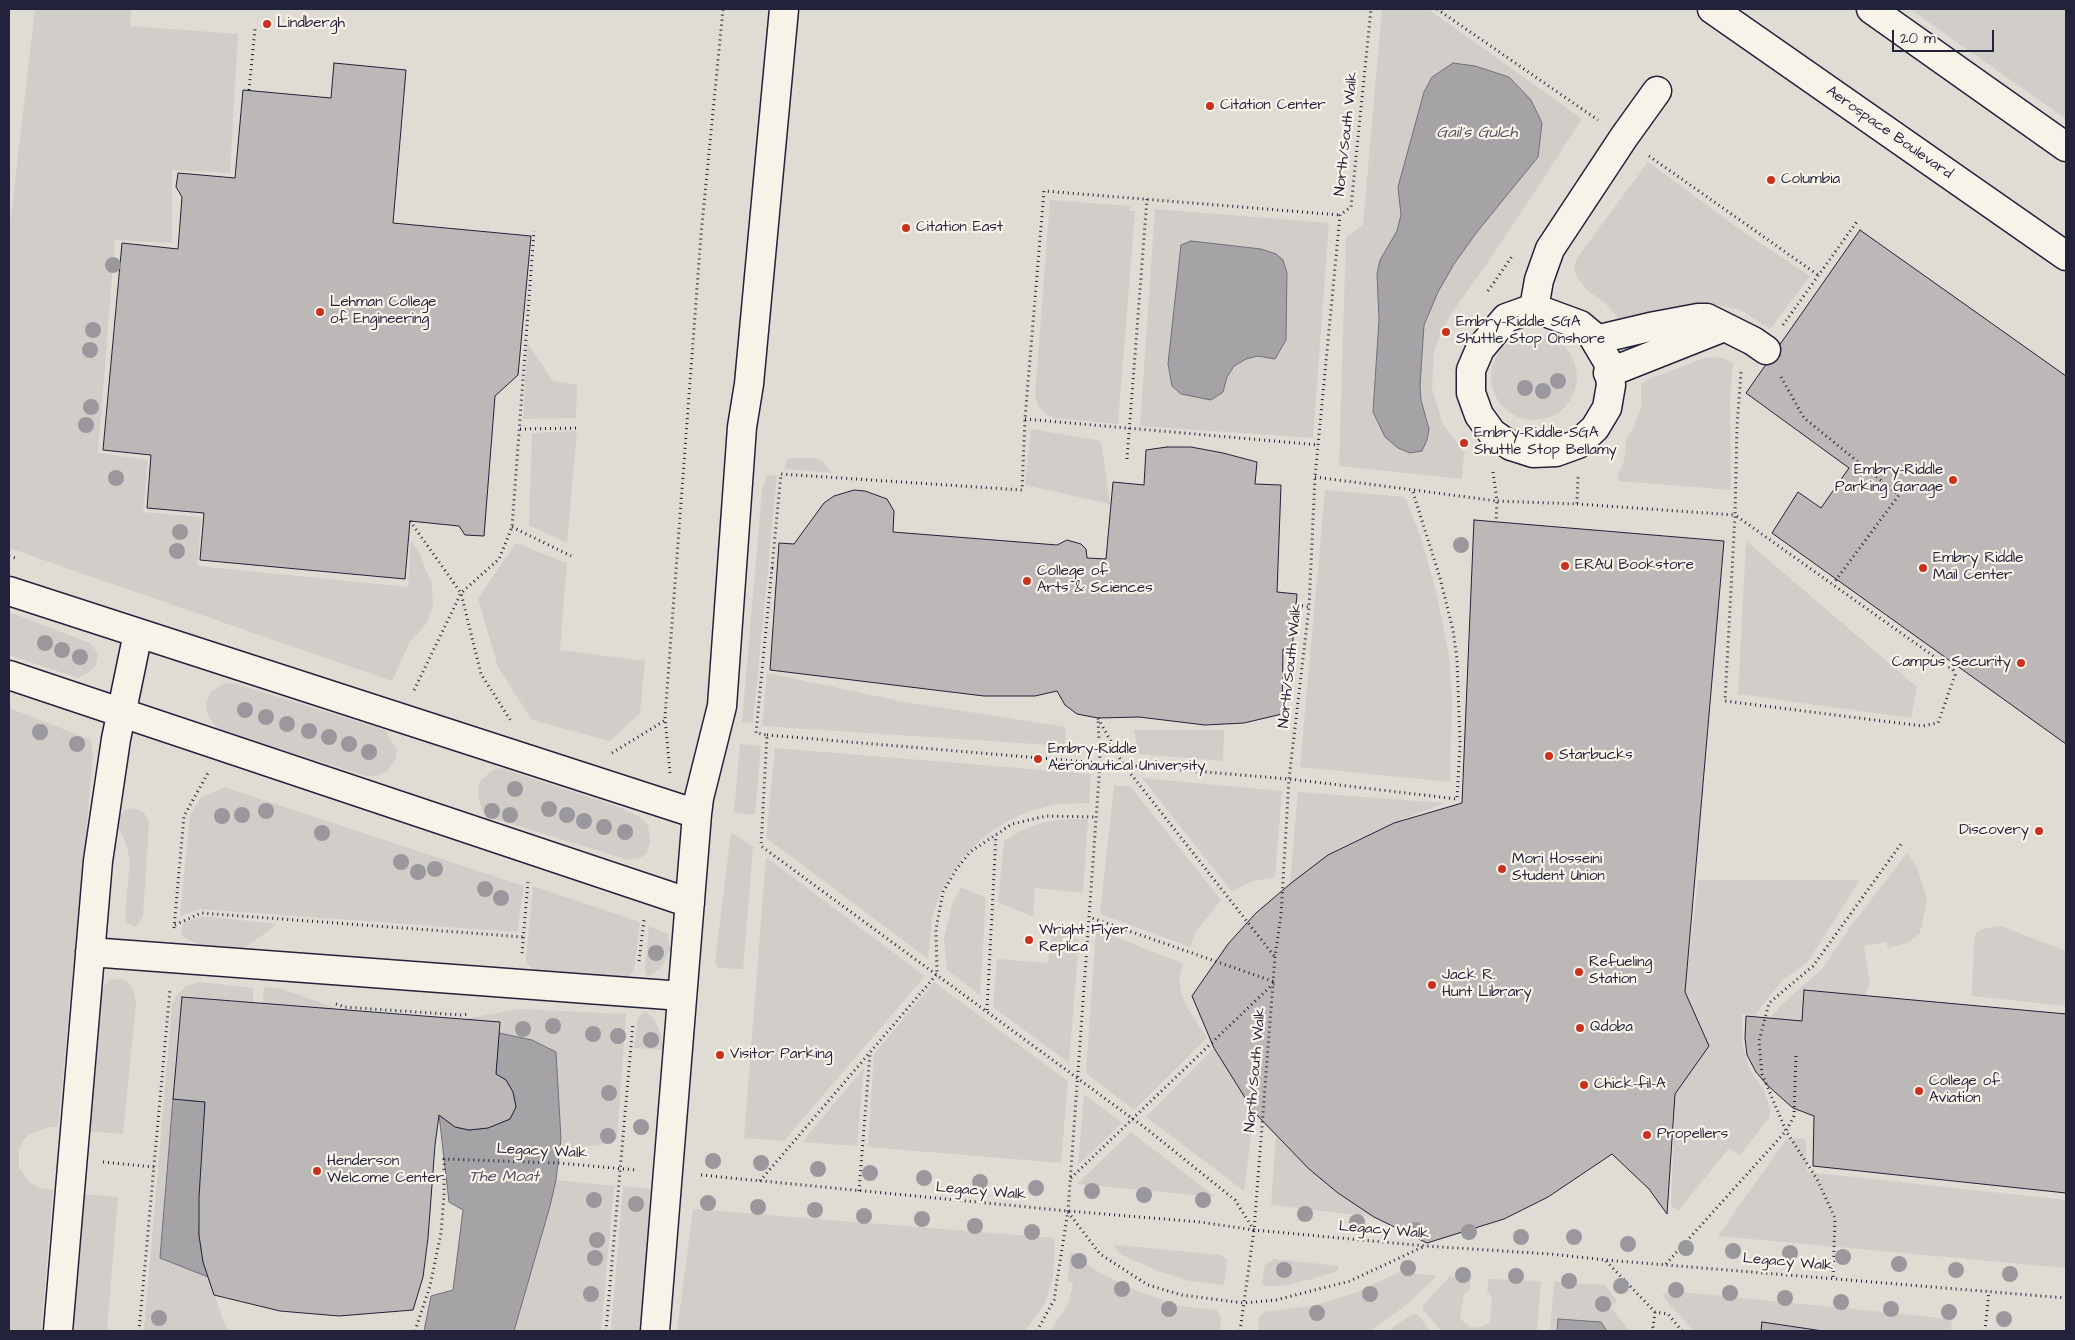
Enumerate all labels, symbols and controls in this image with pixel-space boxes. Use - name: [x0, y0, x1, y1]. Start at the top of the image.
- place label: Lindbergh: [277, 15, 345, 33]
- marker: Lindbergh: [261, 18, 273, 30]
- scale bar: [1895, 20, 1998, 52]
- text: 20 m: [1900, 28, 1936, 49]
- street label: North/South Walk: [1332, 71, 1362, 197]
- street label: Aerospace Boulevard: [1822, 83, 1956, 183]
- place label: Citation Center: [1220, 97, 1326, 115]
- marker: Citation Center: [1204, 100, 1216, 112]
- water label: Gail's Gulch: [1437, 124, 1517, 144]
- place label: Columbia: [1781, 171, 1840, 189]
- marker: Columbia: [1765, 174, 1777, 186]
- place label: Citation East: [916, 219, 1003, 237]
- marker: Citation East: [900, 222, 912, 234]
- place label: Lehman College of Engineering: [330, 294, 436, 329]
- marker: Lehman College of Engineering: [314, 306, 326, 318]
- place label: Embry-Riddle SGA Shuttle Stop Onshore: [1456, 314, 1605, 349]
- marker: Embry-Riddle SGA Shuttle Stop Onshore: [1440, 326, 1452, 338]
- place label: Embry-Riddle SGA Shuttle Stop Bellamy: [1474, 425, 1617, 460]
- marker: Embry-Riddle SGA Shuttle Stop Bellamy: [1458, 437, 1470, 449]
- place label: Embry-Riddle Parking Garage: [1835, 462, 1943, 497]
- marker: Embry-Riddle Parking Garage: [1947, 474, 1959, 486]
- place label: Embry Riddle Mail Center: [1933, 550, 2023, 585]
- place label: ERAU Bookstore: [1575, 557, 1694, 575]
- marker: ERAU Bookstore: [1559, 560, 1571, 572]
- marker: Embry Riddle Mail Center: [1917, 562, 1929, 574]
- place label: College of Arts & Sciences: [1037, 563, 1153, 598]
- marker: College of Arts & Sciences: [1021, 575, 1033, 587]
- street label: North/South Walk: [1276, 603, 1306, 729]
- place label: Campus Security: [1892, 654, 2011, 672]
- marker: Campus Security: [2015, 657, 2027, 669]
- place label: Embry-Riddle Aeronautical University: [1048, 741, 1205, 776]
- place label: Starbucks: [1559, 747, 1633, 765]
- marker: Starbucks: [1543, 750, 1555, 762]
- marker: Embry-Riddle Aeronautical University: [1032, 753, 1044, 765]
- place label: Discovery: [1959, 822, 2029, 840]
- marker: Discovery: [2033, 825, 2045, 837]
- place label: Mori Hosseini Student Union: [1512, 851, 1605, 886]
- marker: Mori Hosseini Student Union: [1496, 863, 1508, 875]
- place label: Wright Flyer Replica: [1039, 922, 1128, 957]
- marker: Wright Flyer Replica: [1023, 934, 1035, 946]
- place label: Refueling Station: [1589, 954, 1652, 989]
- marker: Refueling Station: [1573, 966, 1585, 978]
- place label: Jack R. Hunt Library: [1442, 967, 1532, 1002]
- marker: Jack R. Hunt Library: [1426, 979, 1438, 991]
- street label: North/South Walk: [1242, 1007, 1270, 1133]
- place label: Qdoba: [1590, 1019, 1633, 1037]
- marker: Qdoba: [1574, 1022, 1586, 1034]
- place label: Visitor Parking: [730, 1046, 832, 1064]
- marker: Visitor Parking: [714, 1049, 726, 1061]
- place label: College of Aviation: [1929, 1073, 2000, 1108]
- place label: Chick-fil-A: [1594, 1076, 1665, 1094]
- marker: Chick-fil-A: [1578, 1079, 1590, 1091]
- marker: College of Aviation: [1913, 1085, 1925, 1097]
- place label: Propellers: [1657, 1126, 1728, 1144]
- marker: Propellers: [1641, 1129, 1653, 1141]
- street label: Legacy Walk: [496, 1141, 588, 1163]
- place label: Henderson Welcome Center: [327, 1153, 444, 1188]
- marker: Henderson Welcome Center: [311, 1165, 323, 1177]
- water label: The Moat: [469, 1168, 539, 1188]
- street label: Legacy Walk: [935, 1179, 1027, 1205]
- street label: Legacy Walk: [1338, 1218, 1430, 1244]
- street label: Legacy Walk: [1742, 1250, 1834, 1276]

